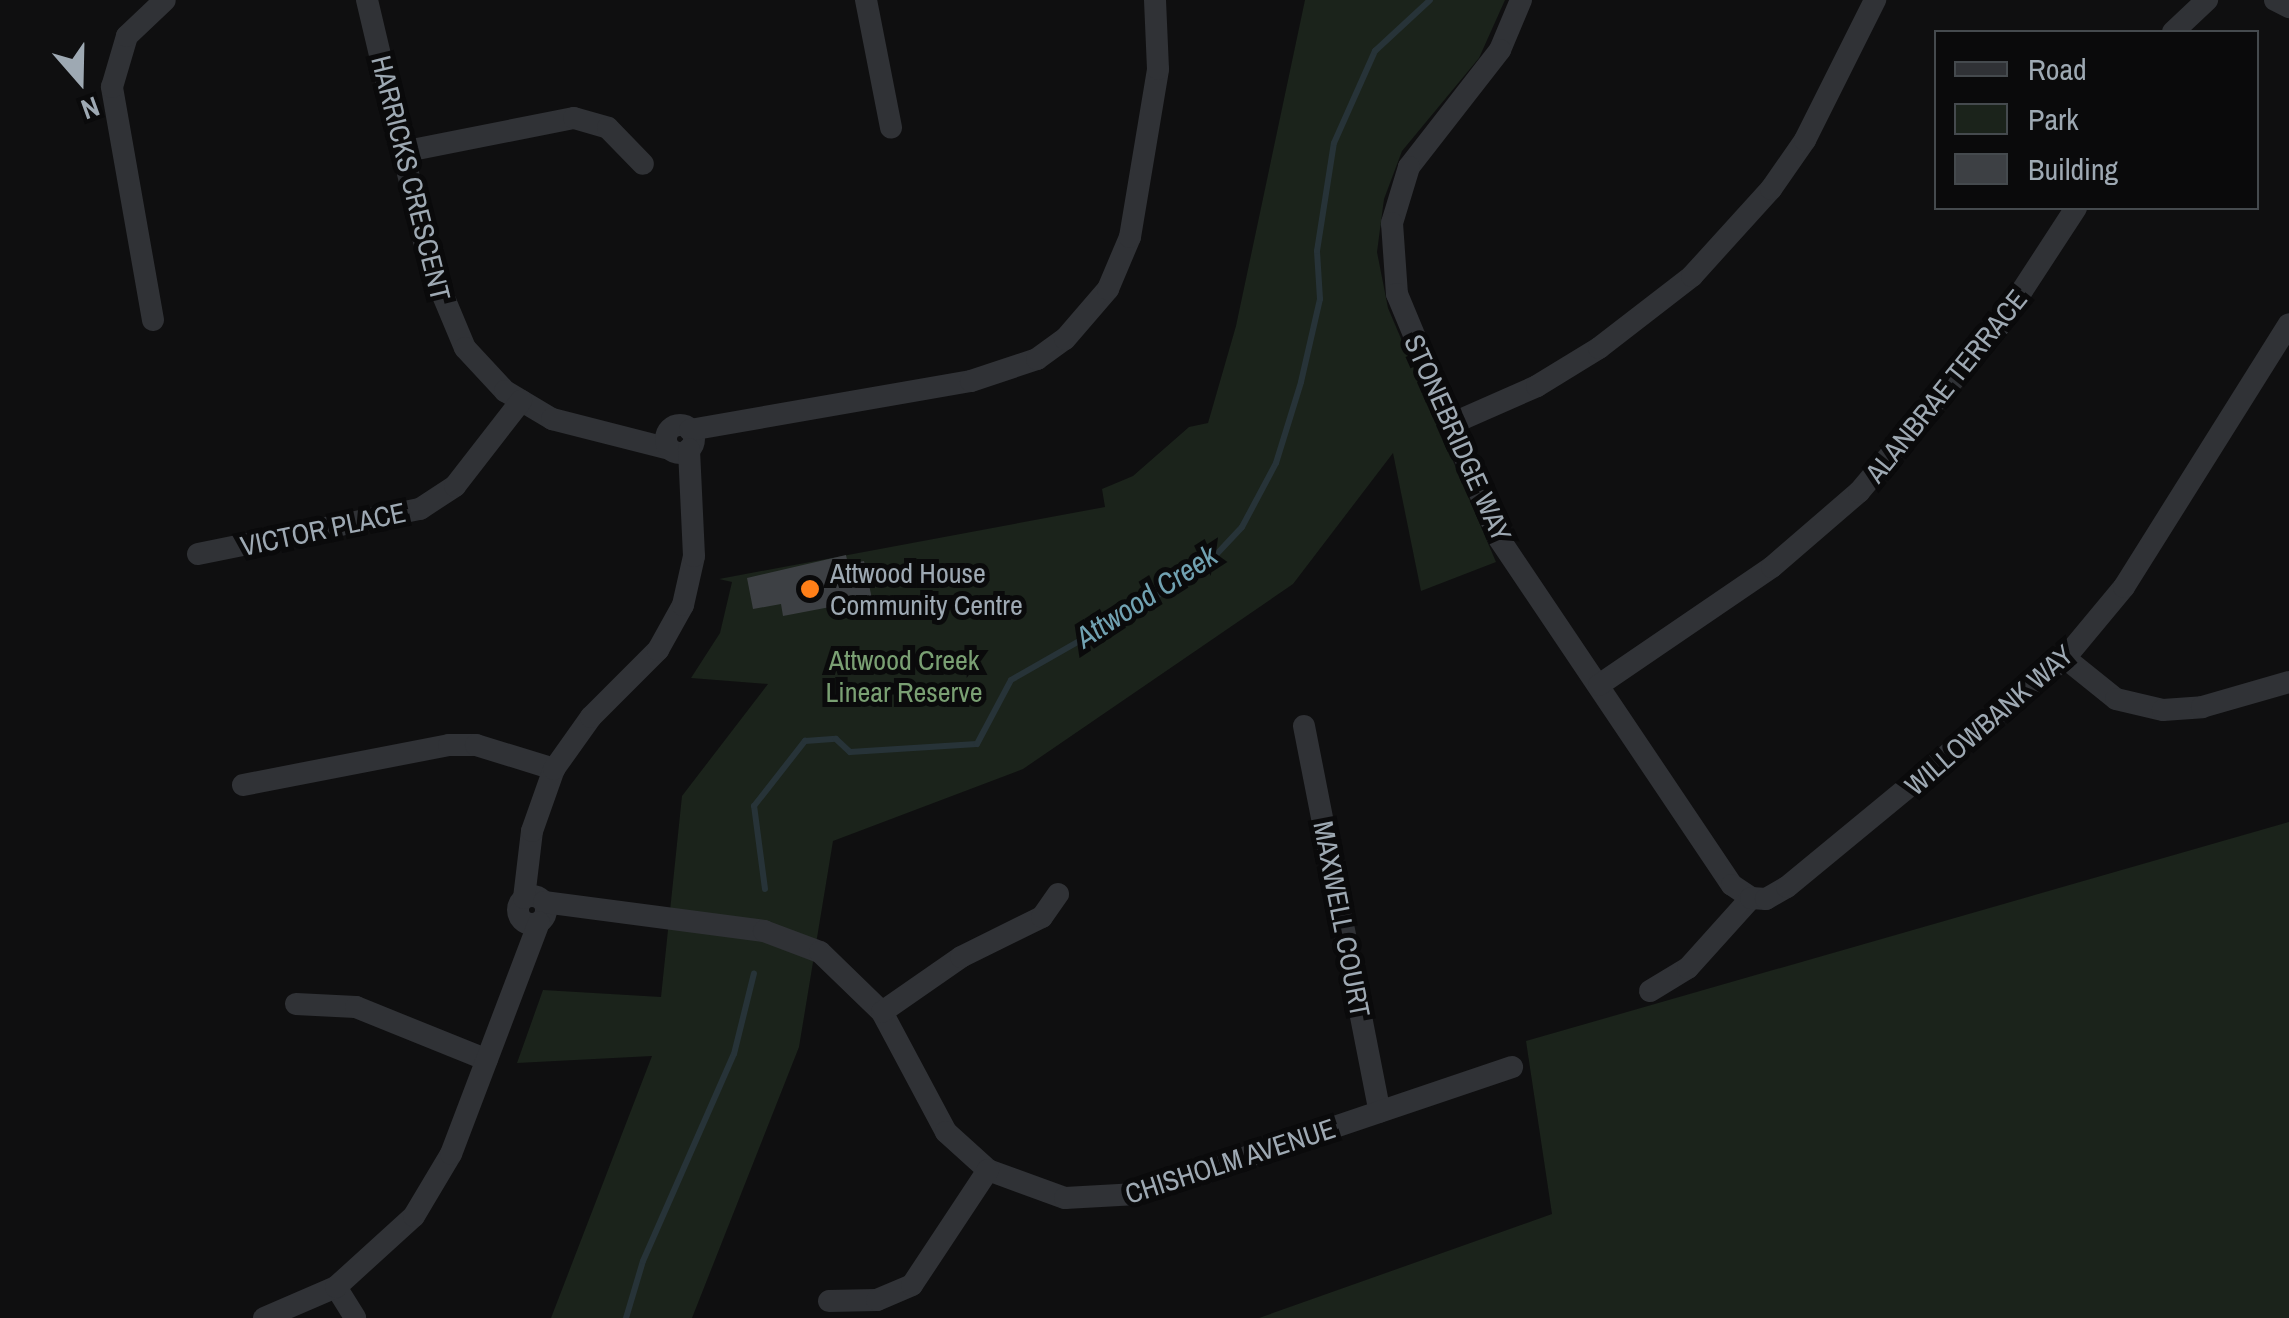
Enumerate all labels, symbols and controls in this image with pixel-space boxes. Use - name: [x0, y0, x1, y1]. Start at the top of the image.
- north arrow: [30, 30, 130, 130]
- legend: [1934, 30, 2259, 210]
- text: Road: [2028, 49, 2087, 89]
- street label: HARRICKS CRESCENT: [364, 52, 458, 304]
- text: N: [76, 87, 105, 129]
- text: Park: [2028, 99, 2079, 139]
- text: Building: [2028, 149, 2118, 189]
- street label: ALANBRAE TERRACE: [1858, 283, 2034, 489]
- street label: STONEBRIDGE WAY: [1397, 329, 1519, 547]
- street label: VICTOR PLACE: [237, 495, 409, 563]
- water label: Attwood Creek: [1069, 537, 1223, 655]
- place label: Attwood House Community Centre: [830, 556, 1023, 622]
- marker: Attwood House Community Centre: [799, 578, 821, 600]
- street label: WILLOWBANK WAY: [1898, 638, 2080, 802]
- park label: Attwood Creek Linear Reserve: [826, 643, 982, 709]
- street label: MAXWELL COURT: [1306, 818, 1378, 1020]
- street label: CHISHOLM AVENUE: [1120, 1111, 1340, 1211]

